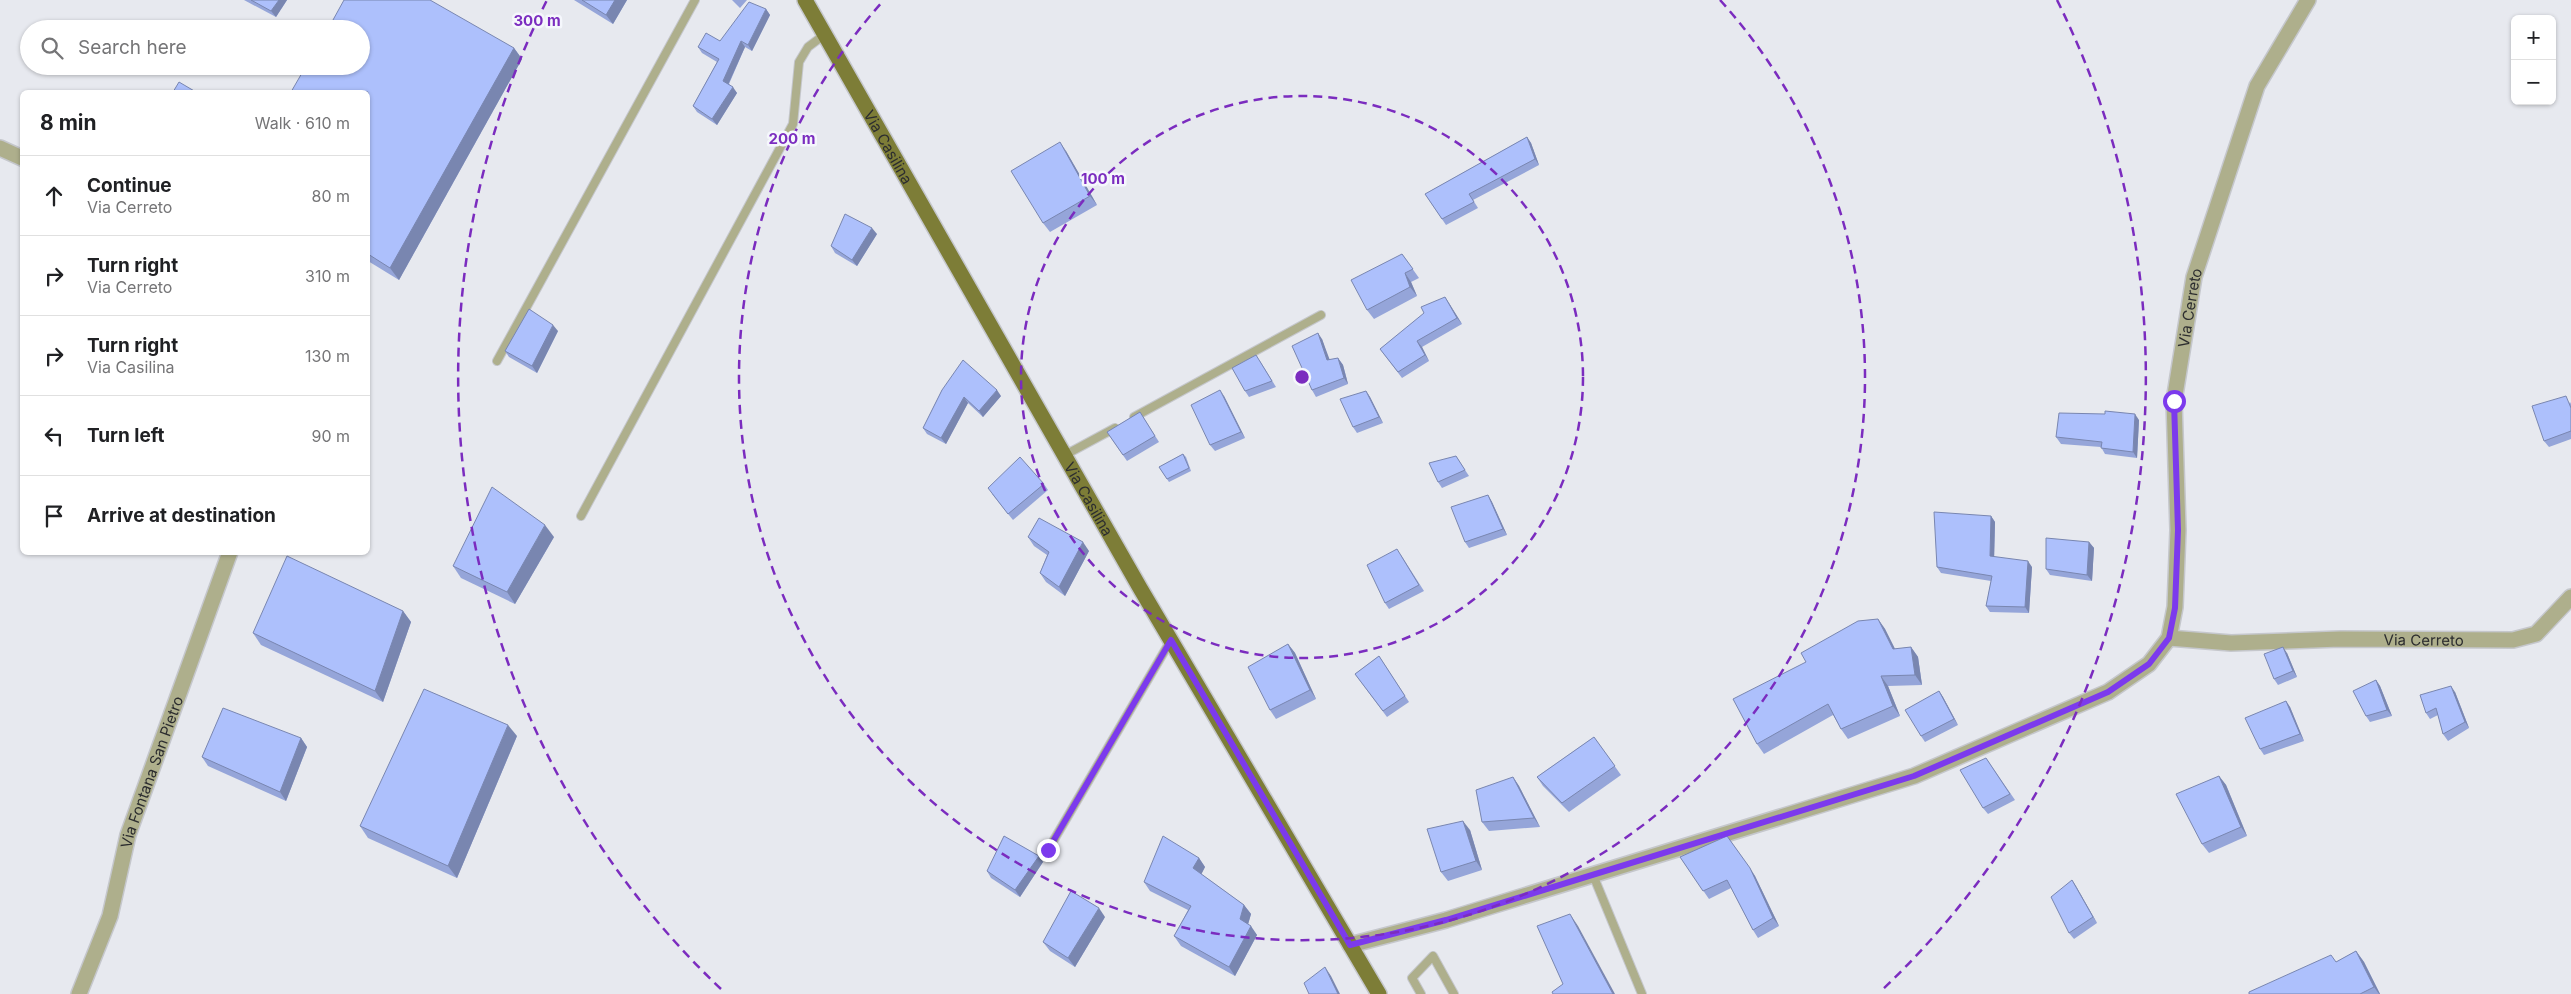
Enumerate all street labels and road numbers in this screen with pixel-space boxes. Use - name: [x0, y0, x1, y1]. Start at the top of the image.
- street label: Via Casilina: [860, 106, 917, 187]
- street label: Via Cerreto: [2173, 265, 2206, 349]
- street label: Via Casilina: [1061, 458, 1118, 539]
- street label: Via Cerreto: [2384, 630, 2464, 649]
- street label: Via Fontana San Pietro: [116, 693, 187, 850]

